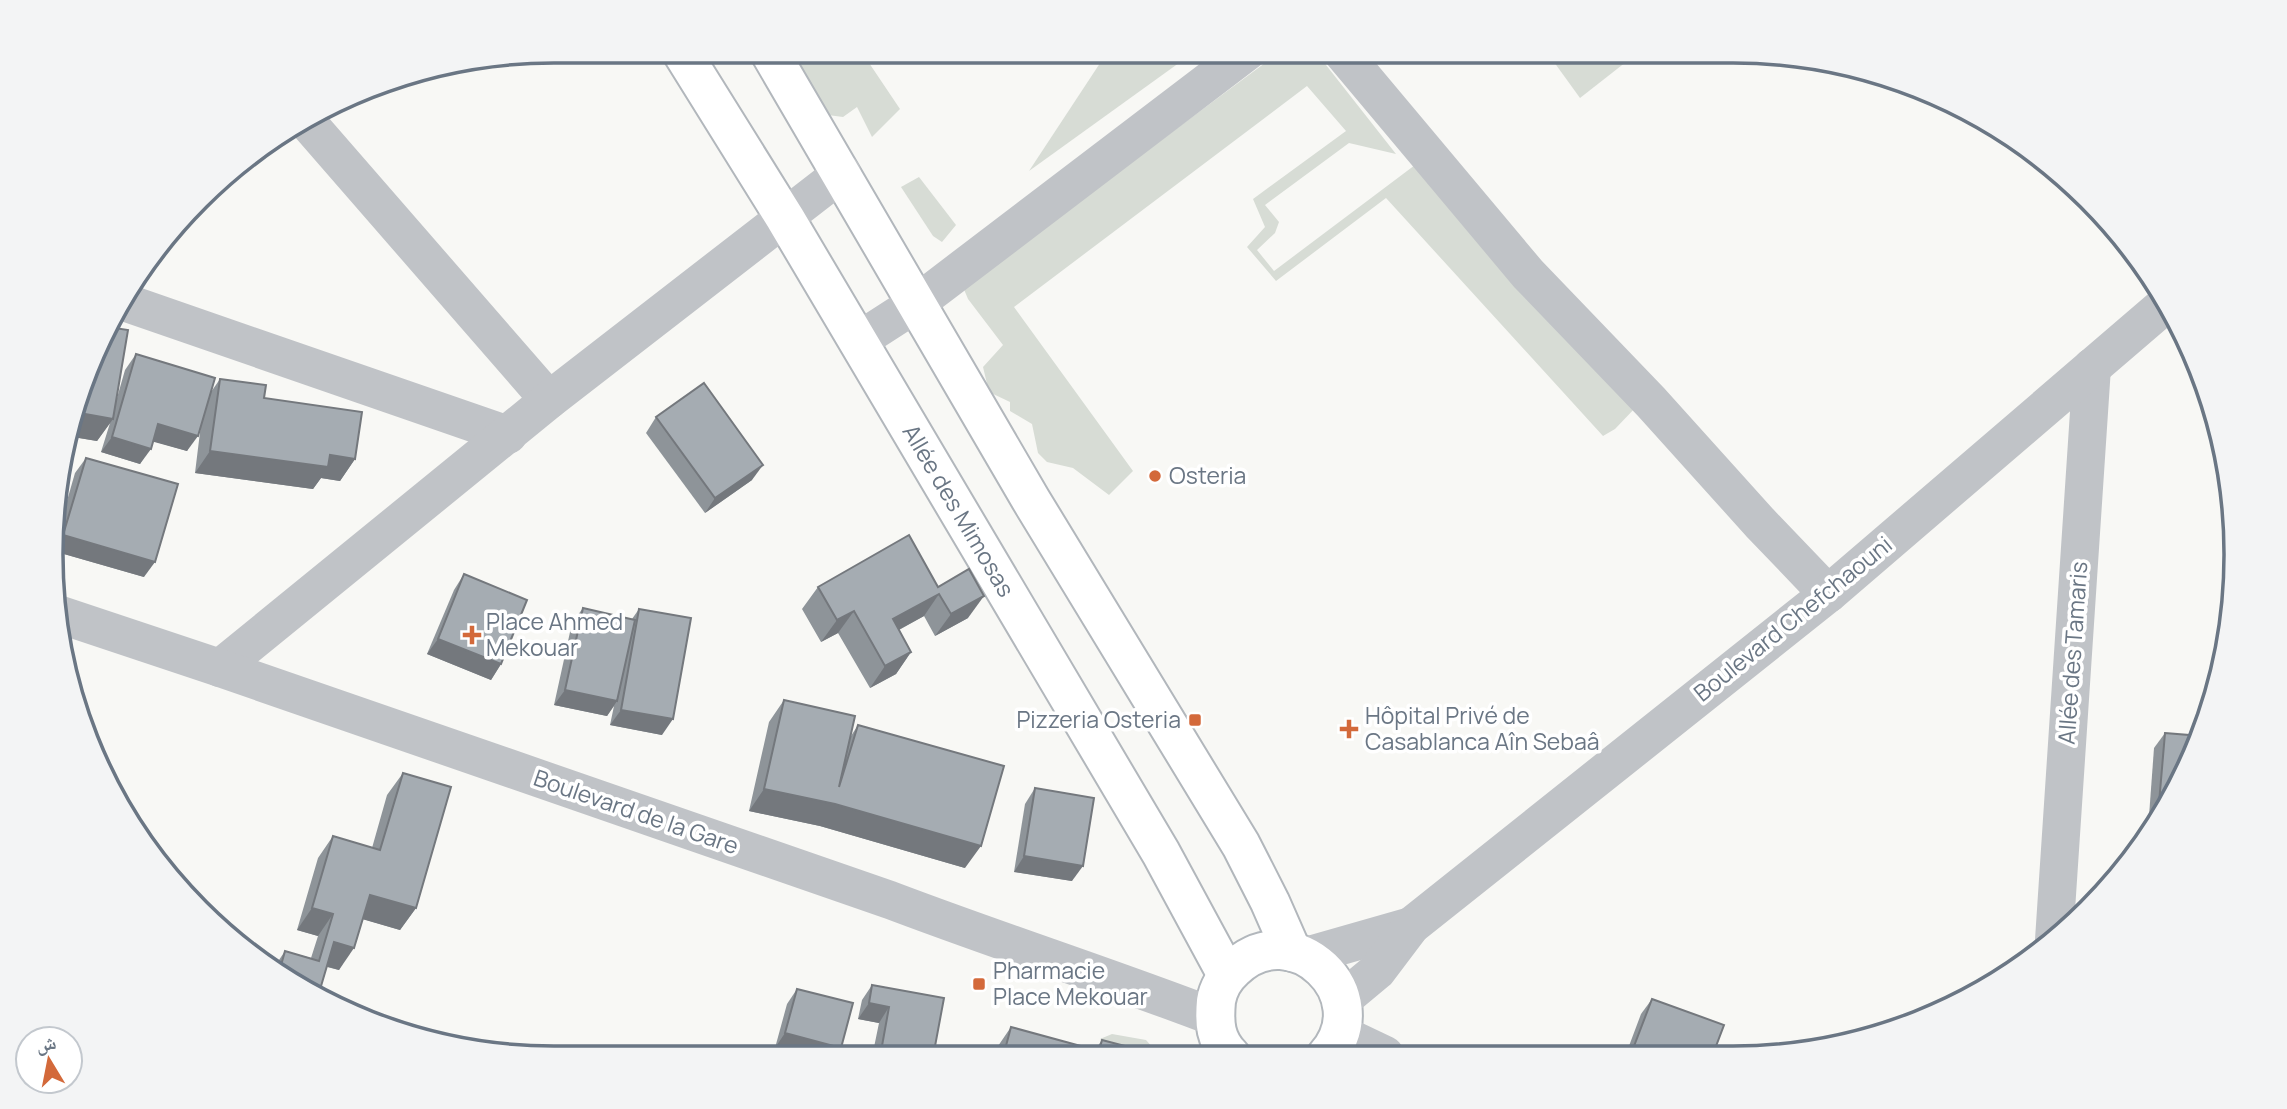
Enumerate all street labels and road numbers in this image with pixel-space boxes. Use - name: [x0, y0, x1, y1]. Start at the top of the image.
- street label: Allée des Mimosas: [896, 418, 1023, 602]
- street label: Boulevard Chefchaouni: [1687, 528, 1898, 708]
- street label: Allée des Tamaris: [2050, 560, 2094, 746]
- street label: Boulevard de la Gare: [530, 761, 743, 861]

